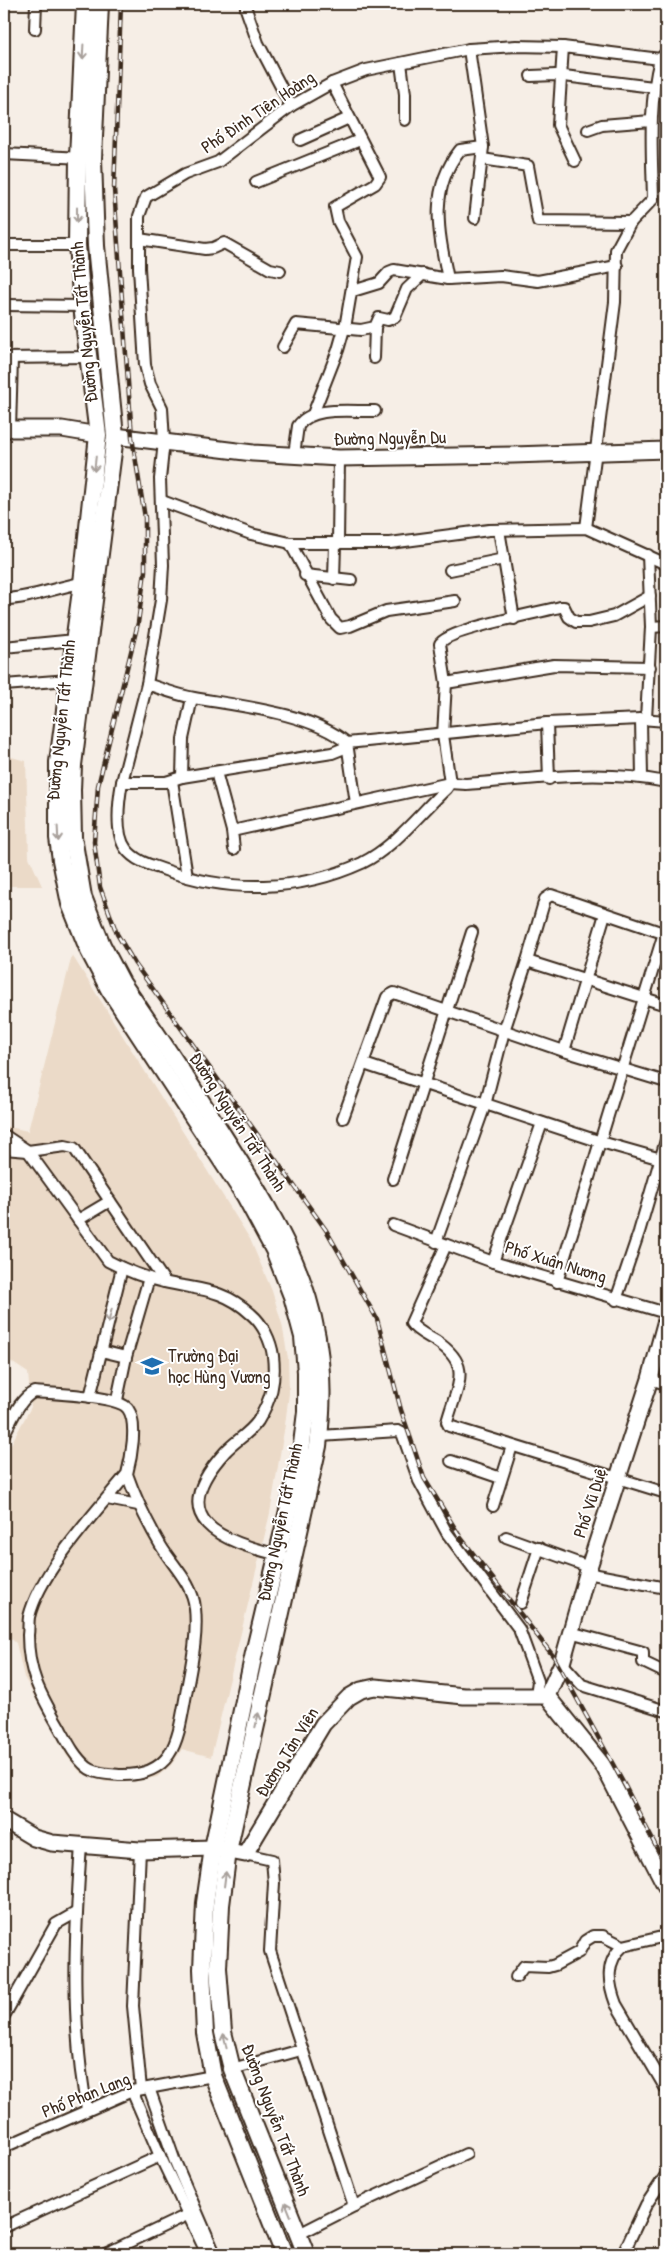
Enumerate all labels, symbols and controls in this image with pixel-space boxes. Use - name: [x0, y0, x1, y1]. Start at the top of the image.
- one-way arrow: [78, 44, 87, 60]
- street label: Phố Đinh Tiên Hoàng: [196, 64, 319, 159]
- one-way arrow: [72, 206, 82, 223]
- street label: Đường Nguyễn Tất Thành: [64, 240, 103, 403]
- street label: Đường Nguyễn Du: [334, 424, 446, 451]
- one-way arrow: [90, 455, 100, 471]
- street label: Đường Nguyễn Tất Thành: [40, 638, 81, 801]
- one-way arrow: [54, 825, 63, 841]
- street label: Đường Nguyễn Tất Thành: [184, 1047, 293, 1196]
- street label: Phố Xuân Nương: [502, 1234, 610, 1289]
- one-way arrow: [105, 1307, 114, 1323]
- place label: Trường Đại học Hùng Vương: [168, 1343, 271, 1389]
- school or university icon: Trường Đại học Hùng Vương: [139, 1353, 165, 1379]
- street label: Đường Nguyễn Tất Thành: [251, 1440, 309, 1603]
- street label: Phố Vũ Duệ: [567, 1465, 613, 1541]
- street label: Đường Tản Viên: [249, 1702, 324, 1802]
- one-way arrow: [253, 1712, 262, 1728]
- one-way arrow: [220, 1871, 230, 1887]
- one-way arrow: [219, 2033, 229, 2049]
- street label: Đường Nguyễn Tất Thành: [236, 2040, 317, 2200]
- street label: Phố Phan Lang: [38, 2066, 134, 2124]
- one-way arrow: [283, 2202, 293, 2217]

